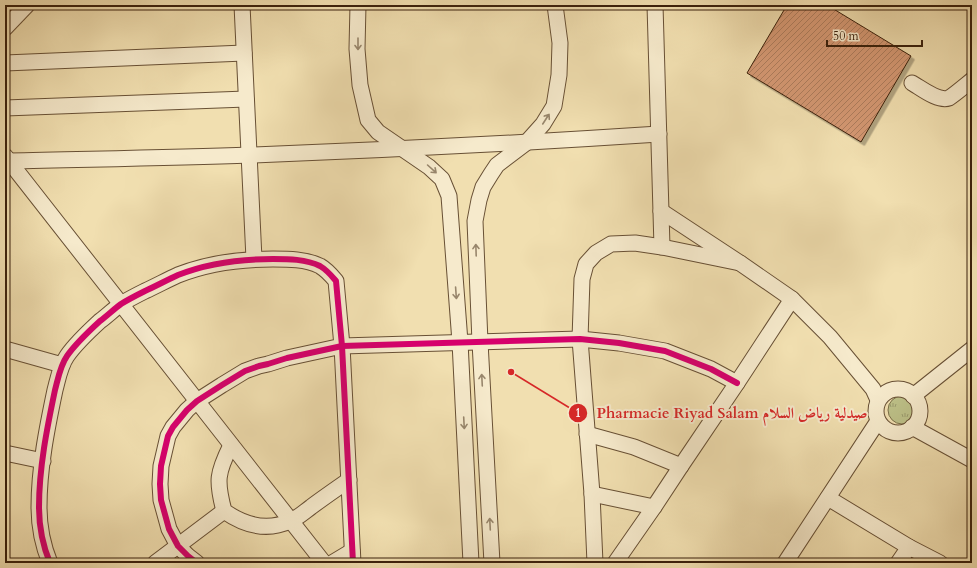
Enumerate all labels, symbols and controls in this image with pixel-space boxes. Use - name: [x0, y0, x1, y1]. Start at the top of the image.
- scale bar: [827, 22, 922, 48]
- text: 50 m: [833, 28, 860, 44]
- one-way arrow: [354, 37, 361, 50]
- one-way arrow: [542, 114, 550, 125]
- one-way arrow: [426, 165, 437, 174]
- one-way arrow: [473, 244, 480, 257]
- one-way arrow: [453, 286, 460, 299]
- one-way arrow: [478, 374, 485, 387]
- callout: Pharmacie Riyad Salam صيدلية رياض السلام: [568, 399, 875, 426]
- text: Pharmacie Riyad Salam صيدلية رياض السلام: [596, 403, 868, 426]
- text: 1: [575, 405, 581, 421]
- one-way arrow: [460, 416, 467, 429]
- one-way arrow: [486, 518, 493, 531]

